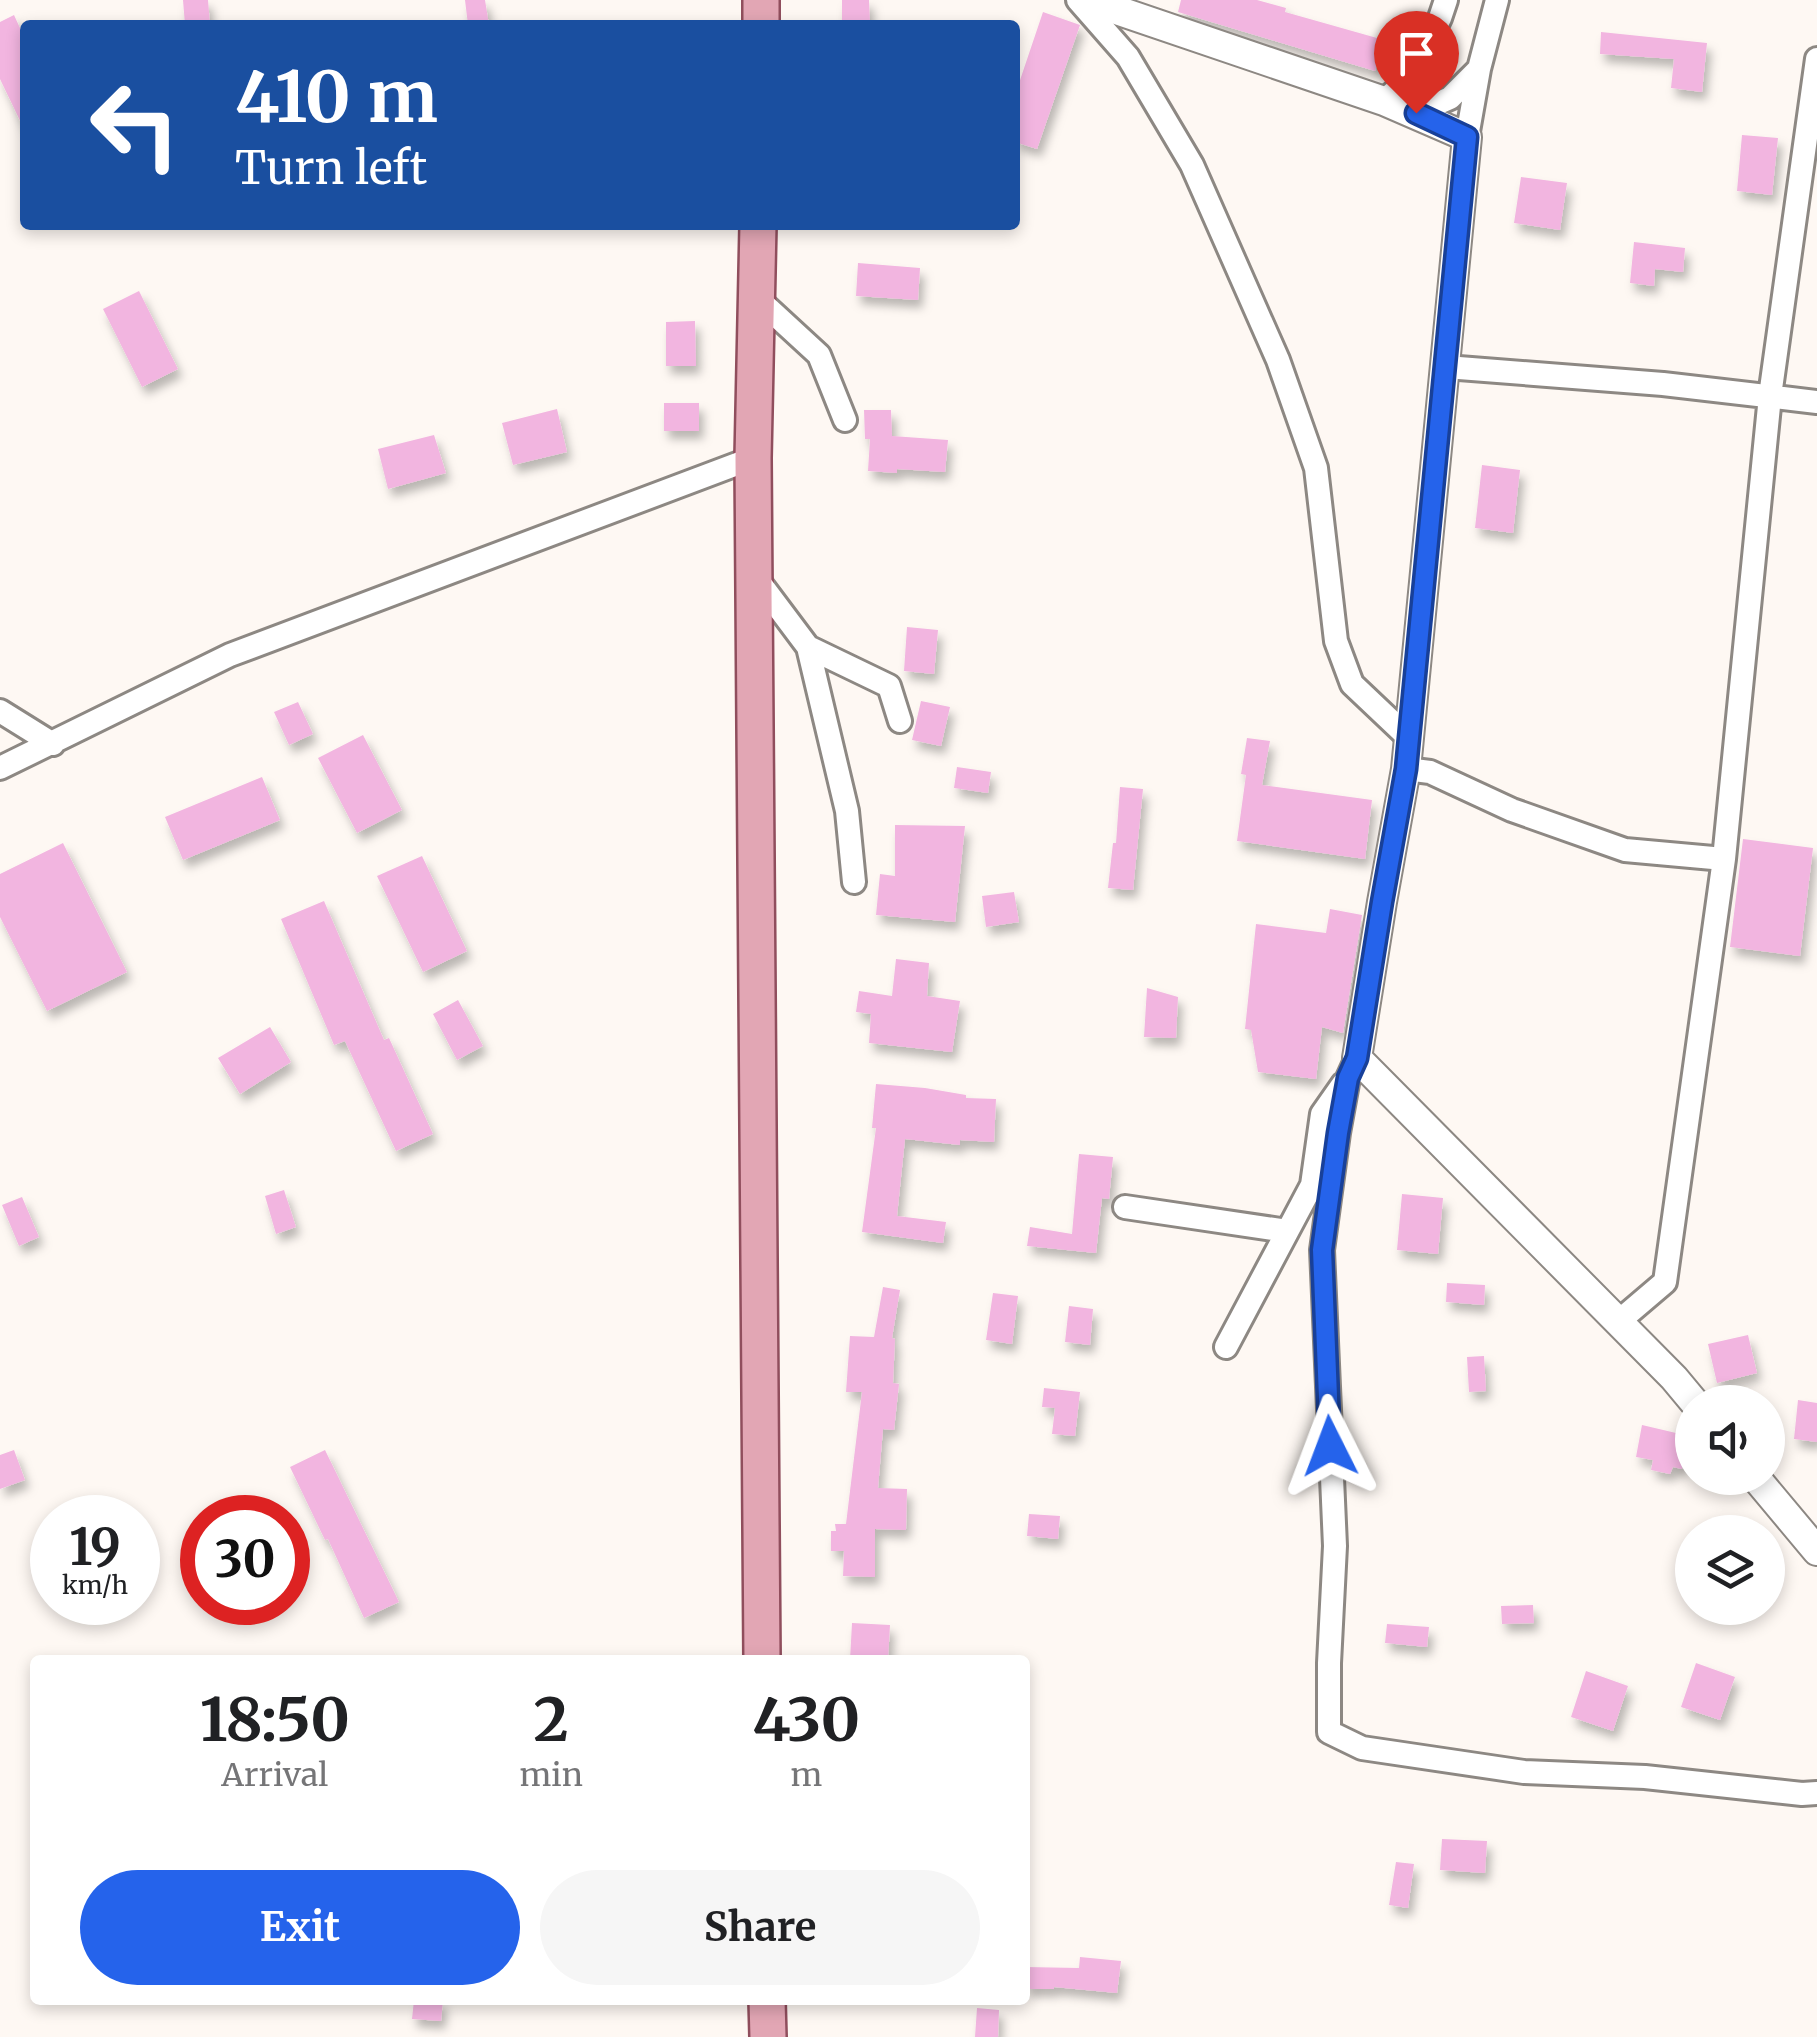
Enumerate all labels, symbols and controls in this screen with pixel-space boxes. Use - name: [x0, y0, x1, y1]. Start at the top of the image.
- pin: [1374, 11, 1459, 114]
- icon: arrive: [1389, 26, 1444, 81]
- text: 410 m: [235, 53, 438, 141]
- icon: left: [70, 60, 200, 190]
- text: Turn left: [235, 140, 427, 196]
- map controls: [1675, 1385, 1785, 1625]
- button: sound: [1675, 1385, 1785, 1495]
- position arrow: [1278, 1394, 1382, 1498]
- speed limit sign: 30: [180, 1495, 310, 1625]
- button: layers: [1675, 1515, 1785, 1625]
- text: 19: [69, 1516, 121, 1579]
- text: km/h: [62, 1569, 128, 1601]
- text: 18:50: [200, 1682, 350, 1757]
- text: 2: [534, 1682, 569, 1757]
- text: 430: [752, 1682, 860, 1757]
- text: Arrival: [221, 1755, 328, 1795]
- text: min: [520, 1755, 583, 1795]
- text: m: [791, 1755, 822, 1795]
- button: Exit: [80, 1870, 520, 1985]
- button: Share: [540, 1870, 980, 1985]

